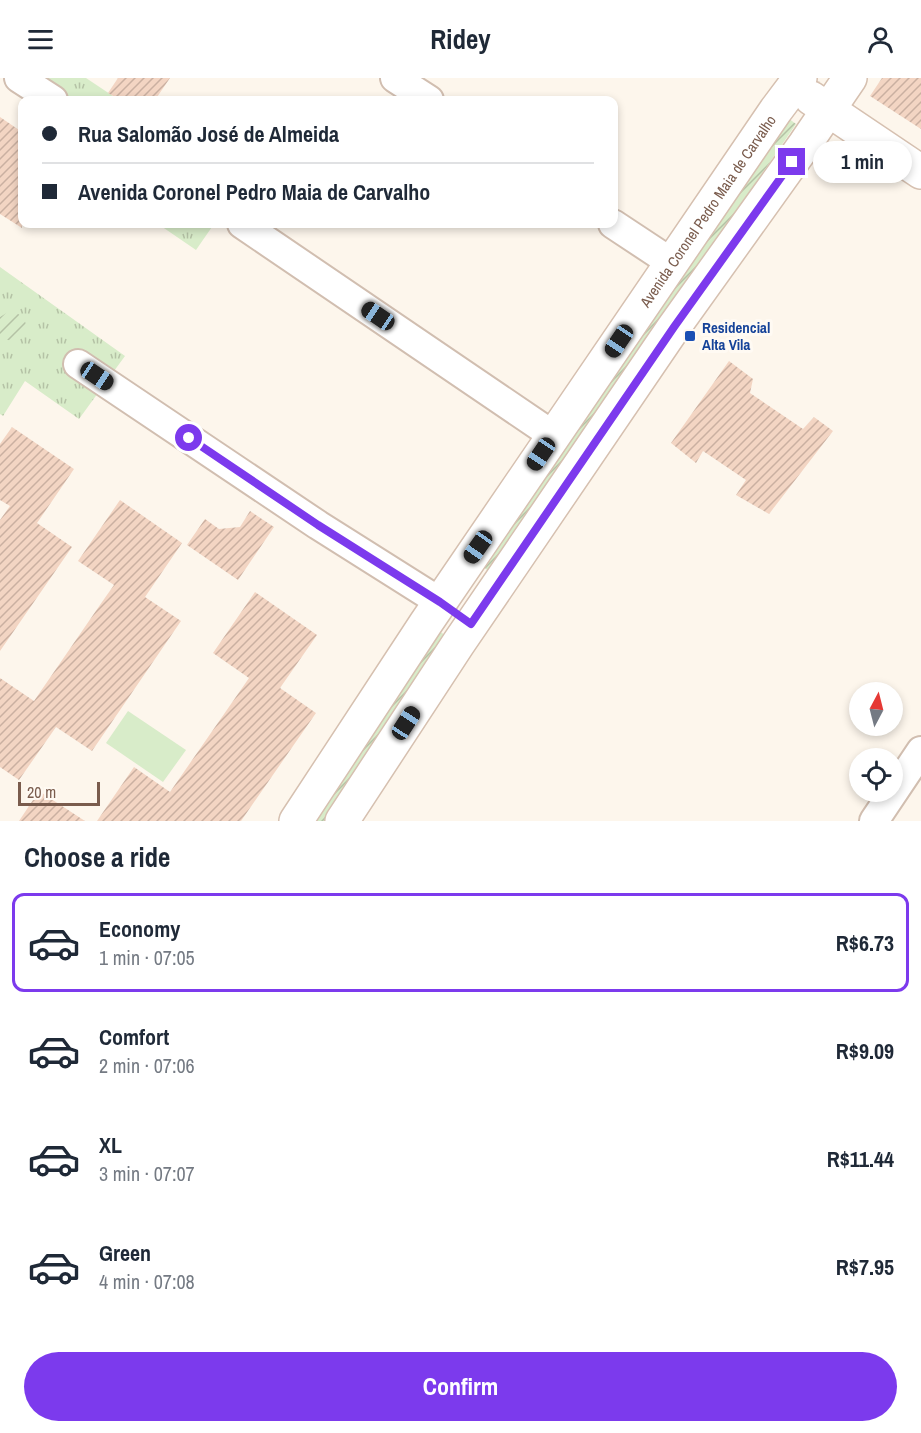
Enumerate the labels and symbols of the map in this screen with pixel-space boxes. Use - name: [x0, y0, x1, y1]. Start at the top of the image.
- street label: Avenida Coronel Pedro Maia de Carvalho: [634, 110, 780, 312]
- callout: 1 min: [813, 141, 912, 183]
- route end: [778, 148, 805, 175]
- car: [358, 298, 398, 334]
- place label: Residencial Alta Vila: [702, 317, 770, 355]
- car: [601, 321, 637, 361]
- marker: Residencial Alta Vila: [683, 329, 697, 343]
- car: [77, 358, 117, 394]
- route start: [175, 424, 202, 451]
- car: [523, 434, 559, 474]
- car: [460, 527, 496, 567]
- north arrow: [849, 682, 903, 736]
- car: [389, 703, 423, 743]
- scale bar: [18, 779, 100, 806]

